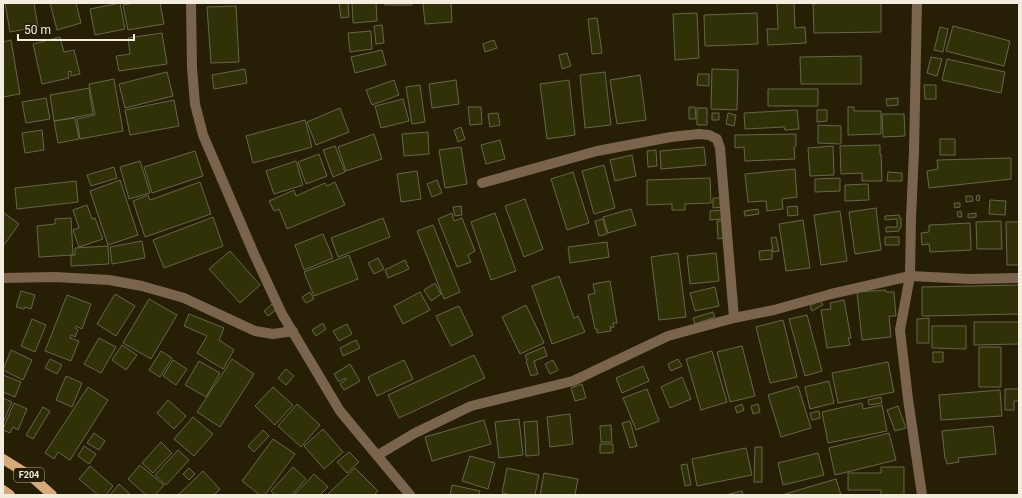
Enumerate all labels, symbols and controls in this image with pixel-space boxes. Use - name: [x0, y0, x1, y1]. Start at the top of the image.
- scale bar: [18, 16, 134, 42]
- text: 50 m: [24, 23, 51, 37]
- road number: F204: [14, 468, 44, 482]

